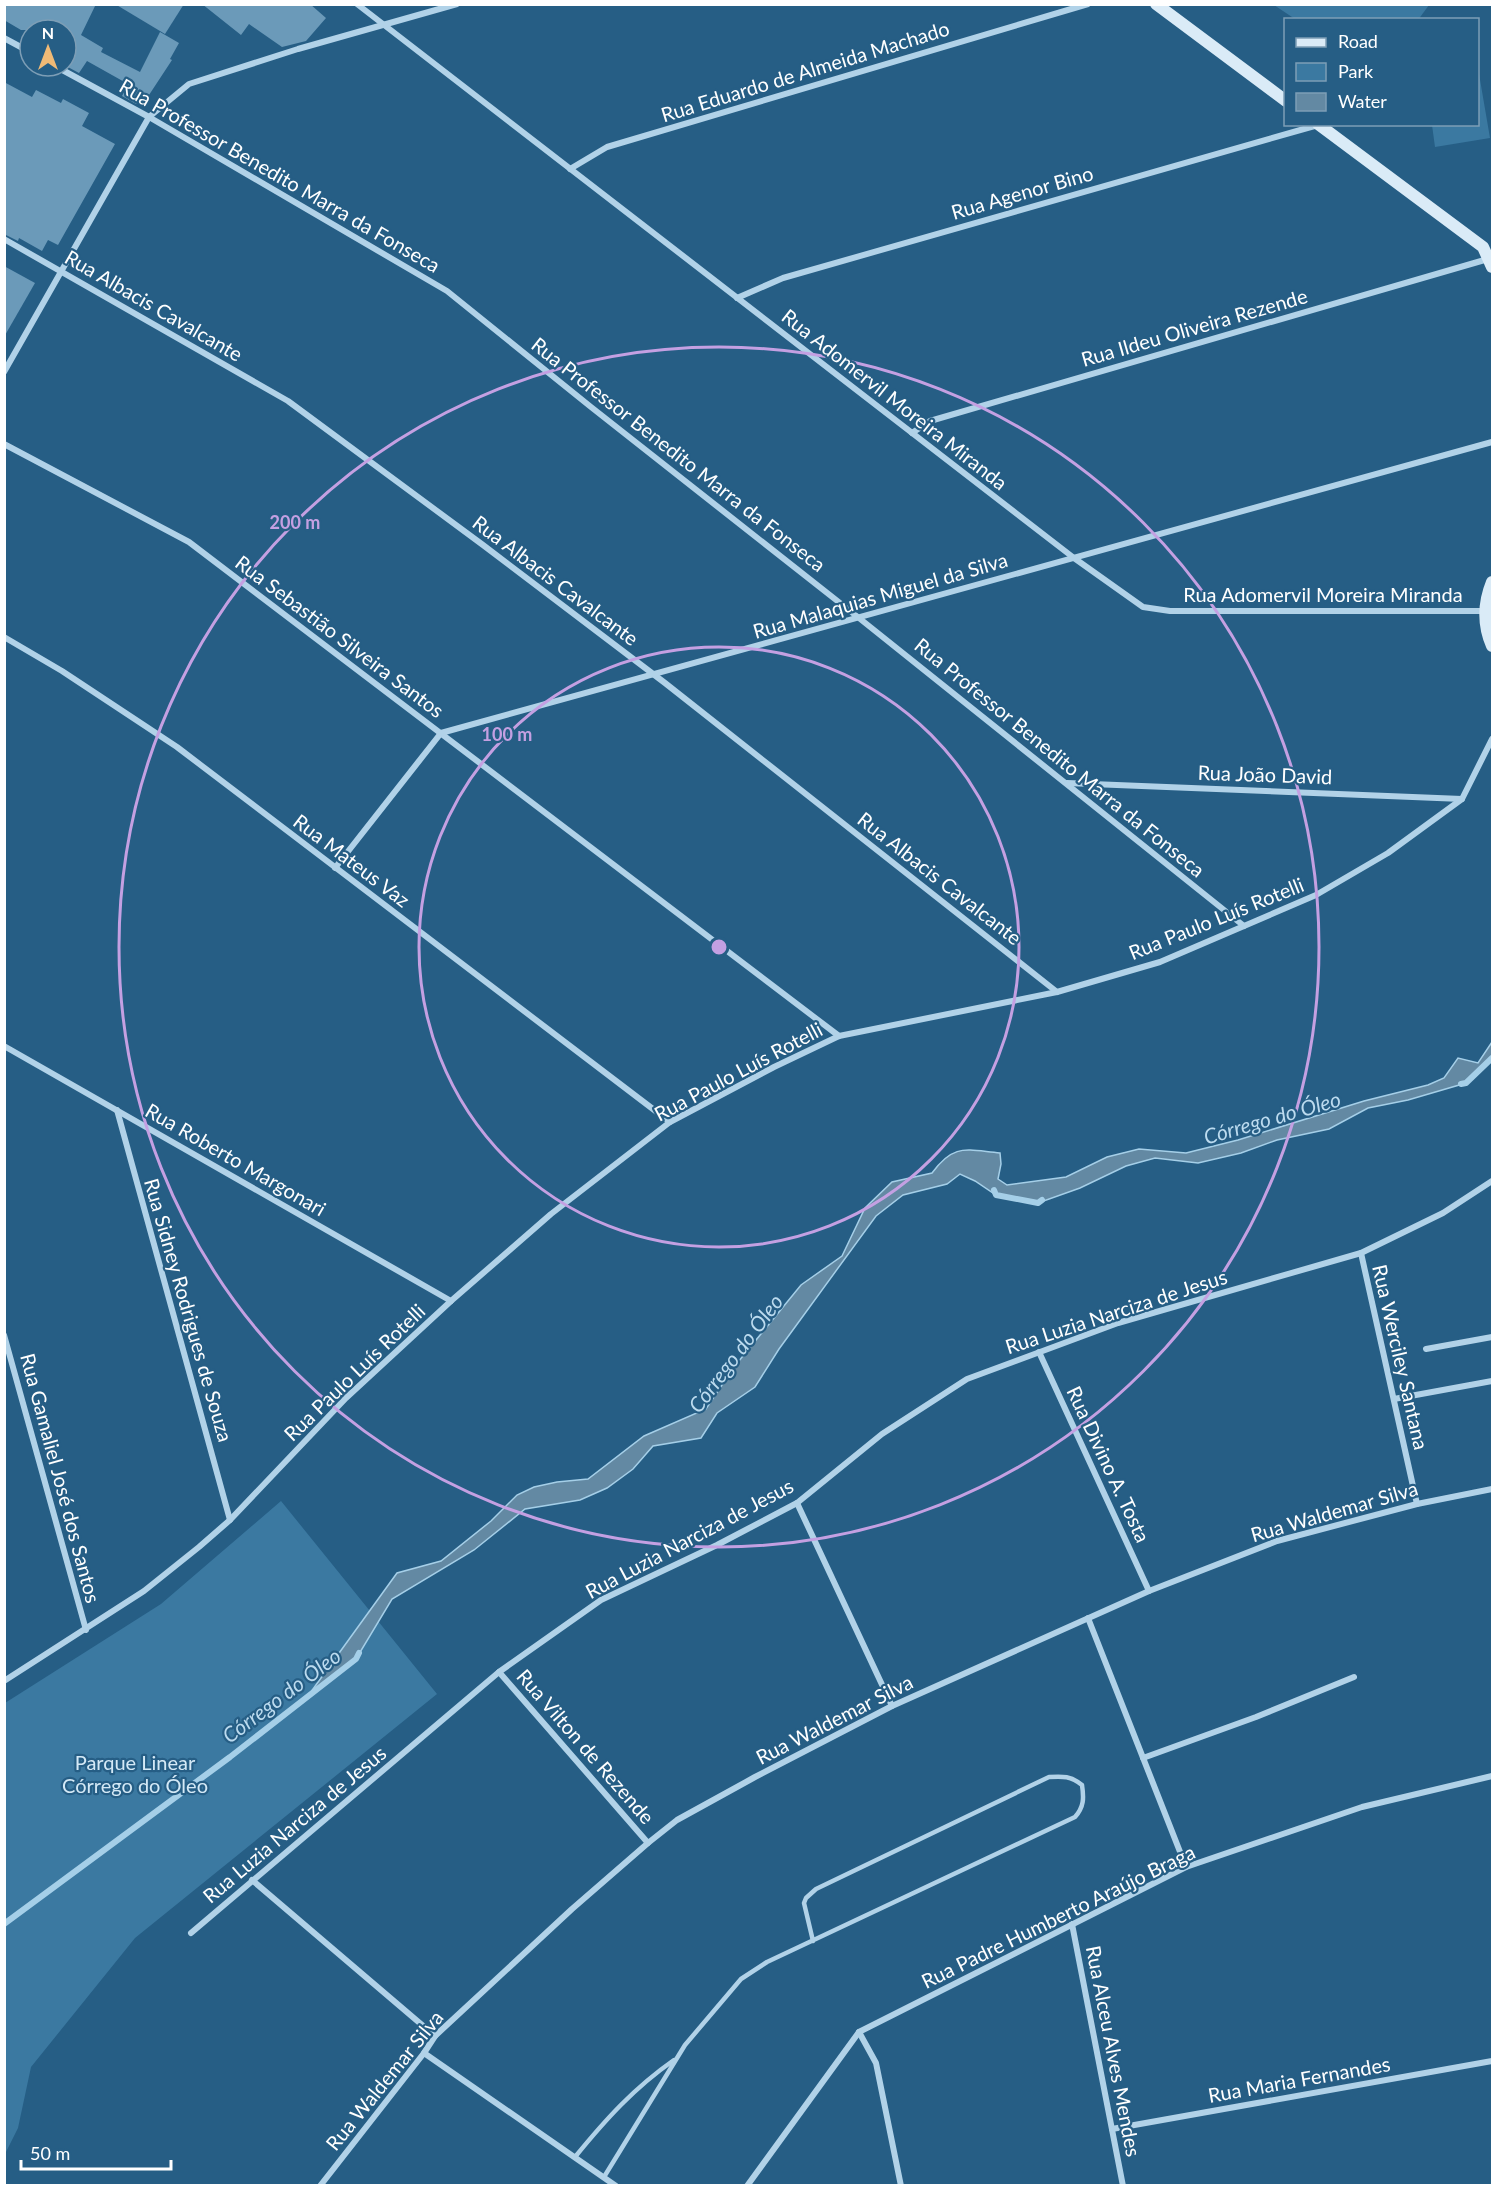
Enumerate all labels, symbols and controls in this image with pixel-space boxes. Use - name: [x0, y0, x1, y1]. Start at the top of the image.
- street label: Rua Eduardo de Almeida Machado: [658, 16, 952, 126]
- north arrow: [18, 18, 78, 78]
- legend: [1284, 18, 1479, 126]
- text: N: [42, 23, 54, 42]
- text: Road: [1338, 30, 1378, 52]
- text: Park: [1338, 60, 1374, 82]
- street label: Rua Professor Benedito Marra da Fonseca: [115, 73, 445, 277]
- text: Water: [1338, 90, 1387, 112]
- street label: Rua Agenor Bino: [948, 160, 1096, 224]
- street label: Rua Albacis Cavalcante: [61, 244, 247, 366]
- street label: Rua Ildeu Oliveira Rezende: [1078, 283, 1310, 371]
- street label: Rua Adomervil Moreira Miranda: [778, 304, 1012, 494]
- street label: Rua Professor Benedito Marra da Fonseca: [527, 332, 831, 576]
- street label: Rua Albacis Cavalcante: [468, 510, 644, 650]
- text: 200 m: [270, 511, 320, 533]
- street label: Rua Malaquias Miguel da Silva: [750, 547, 1010, 643]
- street label: Rua Sebastião Silveira Santos: [231, 550, 449, 722]
- street label: Rua Adomervil Moreira Miranda: [1183, 582, 1463, 606]
- street label: Rua Professor Benedito Marra da Fonseca: [910, 632, 1210, 882]
- text: 100 m: [482, 723, 532, 745]
- street label: Rua João David: [1197, 760, 1333, 788]
- street label: Rua Albacis Cavalcante: [853, 807, 1027, 949]
- street label: Rua Mateus Vaz: [289, 808, 415, 912]
- street label: Rua Paulo Luís Rotelli: [1125, 872, 1307, 964]
- centre of rings: [709, 937, 729, 957]
- street label: Rua Paulo Luís Rotelli: [650, 1017, 826, 1125]
- water label: Córrego do Óleo: [1201, 1085, 1344, 1149]
- street label: Rua Roberto Margonari: [142, 1098, 330, 1220]
- street label: Rua Sidney Rodrigues de Souza: [140, 1175, 238, 1445]
- street label: Rua Werciley Santana: [1368, 1262, 1434, 1452]
- street label: Rua Luzia Narciza de Jesus: [1002, 1264, 1230, 1358]
- water label: Córrego do Óleo: [682, 1289, 788, 1417]
- street label: Rua Paulo Luís Rotelli: [279, 1299, 429, 1445]
- street label: Rua Gamaliel José dos Santos: [16, 1351, 106, 1605]
- street label: Rua Divino A. Tosta: [1062, 1382, 1156, 1546]
- street label: Rua Luzia Narciza de Jesus: [581, 1473, 797, 1603]
- street label: Rua Waldemar Silva: [1248, 1476, 1420, 1546]
- water label: Córrego do Óleo: [217, 1642, 345, 1748]
- street label: Rua Vilton de Rezende: [512, 1664, 660, 1828]
- street label: Rua Waldemar Silva: [752, 1669, 916, 1769]
- street label: Rua Luzia Narciza de Jesus: [198, 1740, 390, 1908]
- park label: Parque Linear Córrego do Óleo: [62, 1750, 208, 1797]
- street label: Rua Padre Humberto Araújo Braga: [917, 1839, 1199, 1993]
- street label: Rua Alceu Alves Mendes: [1082, 1943, 1146, 2159]
- street label: Rua Waldemar Silva: [320, 2005, 448, 2155]
- street label: Rua Maria Fernandes: [1206, 2051, 1392, 2107]
- scale bar: [21, 2133, 171, 2171]
- text: 50 m: [30, 2142, 70, 2164]

